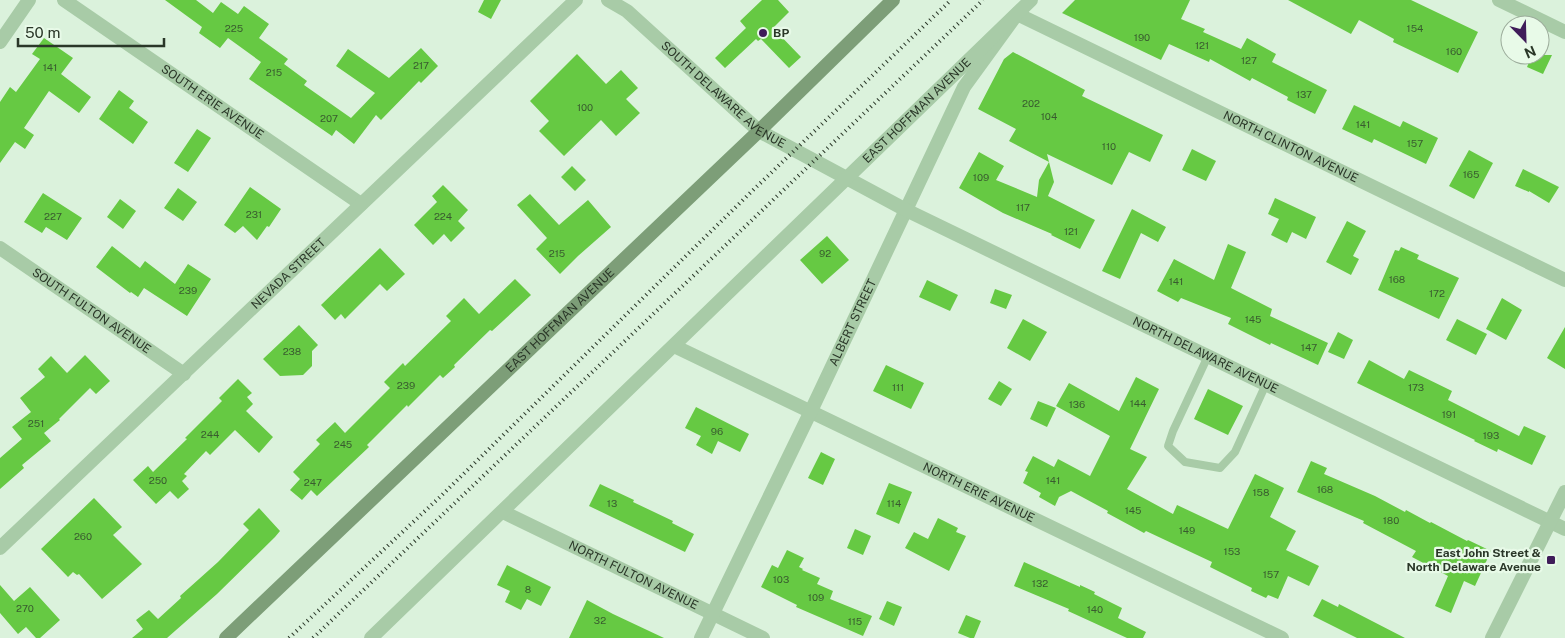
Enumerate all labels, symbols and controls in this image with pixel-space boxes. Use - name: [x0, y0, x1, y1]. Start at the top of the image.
- scale bar: [18, 15, 164, 47]
- north arrow: [1500, 15, 1550, 65]
- house number: 225: [225, 22, 243, 34]
- house number: 154: [1407, 22, 1423, 34]
- text: 50 m: [25, 24, 60, 41]
- place label: BP: [773, 26, 789, 40]
- marker: BP: [757, 27, 769, 39]
- house number: 190: [1134, 31, 1150, 43]
- street label: SOUTH DELAWARE AVENUE: [658, 38, 788, 151]
- house number: 121: [1195, 39, 1209, 51]
- text: N: [1522, 42, 1538, 61]
- house number: 160: [1446, 45, 1462, 57]
- house number: 127: [1241, 54, 1257, 66]
- street label: EAST HOFFMAN AVENUE: [860, 55, 974, 166]
- house number: 217: [413, 59, 429, 71]
- house number: 141: [43, 61, 57, 73]
- street label: SOUTH ERIE AVENUE: [158, 62, 266, 142]
- house number: 215: [266, 66, 282, 78]
- house number: 137: [1296, 88, 1312, 100]
- house number: 202: [1022, 97, 1040, 109]
- house number: 100: [577, 101, 593, 113]
- street label: NORTH CLINTON AVENUE: [1221, 108, 1360, 186]
- house number: 104: [1041, 110, 1057, 122]
- house number: 207: [320, 112, 338, 124]
- house number: 141: [1356, 118, 1370, 130]
- house number: 157: [1407, 137, 1423, 149]
- house number: 110: [1102, 140, 1116, 152]
- house number: 165: [1463, 168, 1479, 180]
- house number: 109: [973, 171, 989, 183]
- house number: 117: [1016, 201, 1030, 213]
- house number: 231: [246, 208, 262, 220]
- house number: 227: [44, 210, 62, 222]
- house number: 224: [434, 210, 452, 222]
- house number: 121: [1064, 225, 1078, 237]
- street label: NEVADA STREET: [249, 235, 328, 312]
- house number: 215: [549, 247, 565, 259]
- house number: 92: [819, 247, 831, 259]
- street label: SOUTH FULTON AVENUE: [29, 265, 154, 356]
- street label: EAST HOFFMAN AVENUE: [503, 265, 617, 375]
- house number: 168: [1389, 273, 1405, 285]
- house number: 141: [1169, 275, 1183, 287]
- street label: ALBERT STREET: [826, 277, 879, 368]
- house number: 239: [179, 284, 197, 296]
- house number: 172: [1429, 287, 1445, 299]
- house number: 145: [1245, 313, 1261, 325]
- street label: NORTH DELAWARE AVENUE: [1130, 314, 1281, 396]
- house number: 147: [1301, 341, 1317, 353]
- house number: 238: [283, 345, 301, 357]
- house number: 239: [397, 379, 415, 391]
- house number: 111: [892, 381, 904, 393]
- house number: 173: [1408, 381, 1424, 393]
- house number: 144: [1130, 397, 1146, 409]
- house number: 136: [1069, 398, 1085, 410]
- house number: 191: [1442, 408, 1456, 420]
- house number: 251: [28, 417, 44, 429]
- house number: 96: [711, 425, 723, 437]
- house number: 244: [201, 428, 219, 440]
- house number: 193: [1483, 429, 1499, 441]
- house number: 245: [334, 438, 352, 450]
- street label: NORTH ERIE AVENUE: [921, 460, 1037, 525]
- house number: 250: [149, 474, 167, 486]
- house number: 141: [1046, 474, 1060, 486]
- house number: 247: [304, 476, 322, 488]
- house number: 168: [1317, 483, 1333, 495]
- house number: 158: [1253, 486, 1269, 498]
- house number: 13: [607, 497, 617, 509]
- house number: 114: [887, 497, 901, 509]
- house number: 145: [1125, 504, 1141, 516]
- house number: 180: [1383, 514, 1399, 526]
- house number: 149: [1179, 524, 1195, 536]
- house number: 260: [74, 530, 92, 542]
- street label: NORTH FULTON AVENUE: [567, 538, 700, 612]
- house number: 153: [1224, 545, 1240, 557]
- place label: East John Street & North Delaware Avenue: [1407, 546, 1541, 574]
- marker: East John Street & North Delaware Avenue: [1545, 554, 1557, 566]
- house number: 157: [1263, 568, 1279, 580]
- house number: 103: [773, 573, 789, 585]
- house number: 132: [1032, 577, 1048, 589]
- house number: 8: [525, 583, 531, 595]
- house number: 109: [808, 591, 824, 603]
- house number: 270: [16, 602, 34, 614]
- house number: 140: [1087, 603, 1103, 615]
- house number: 32: [594, 614, 606, 626]
- house number: 115: [848, 615, 862, 627]

